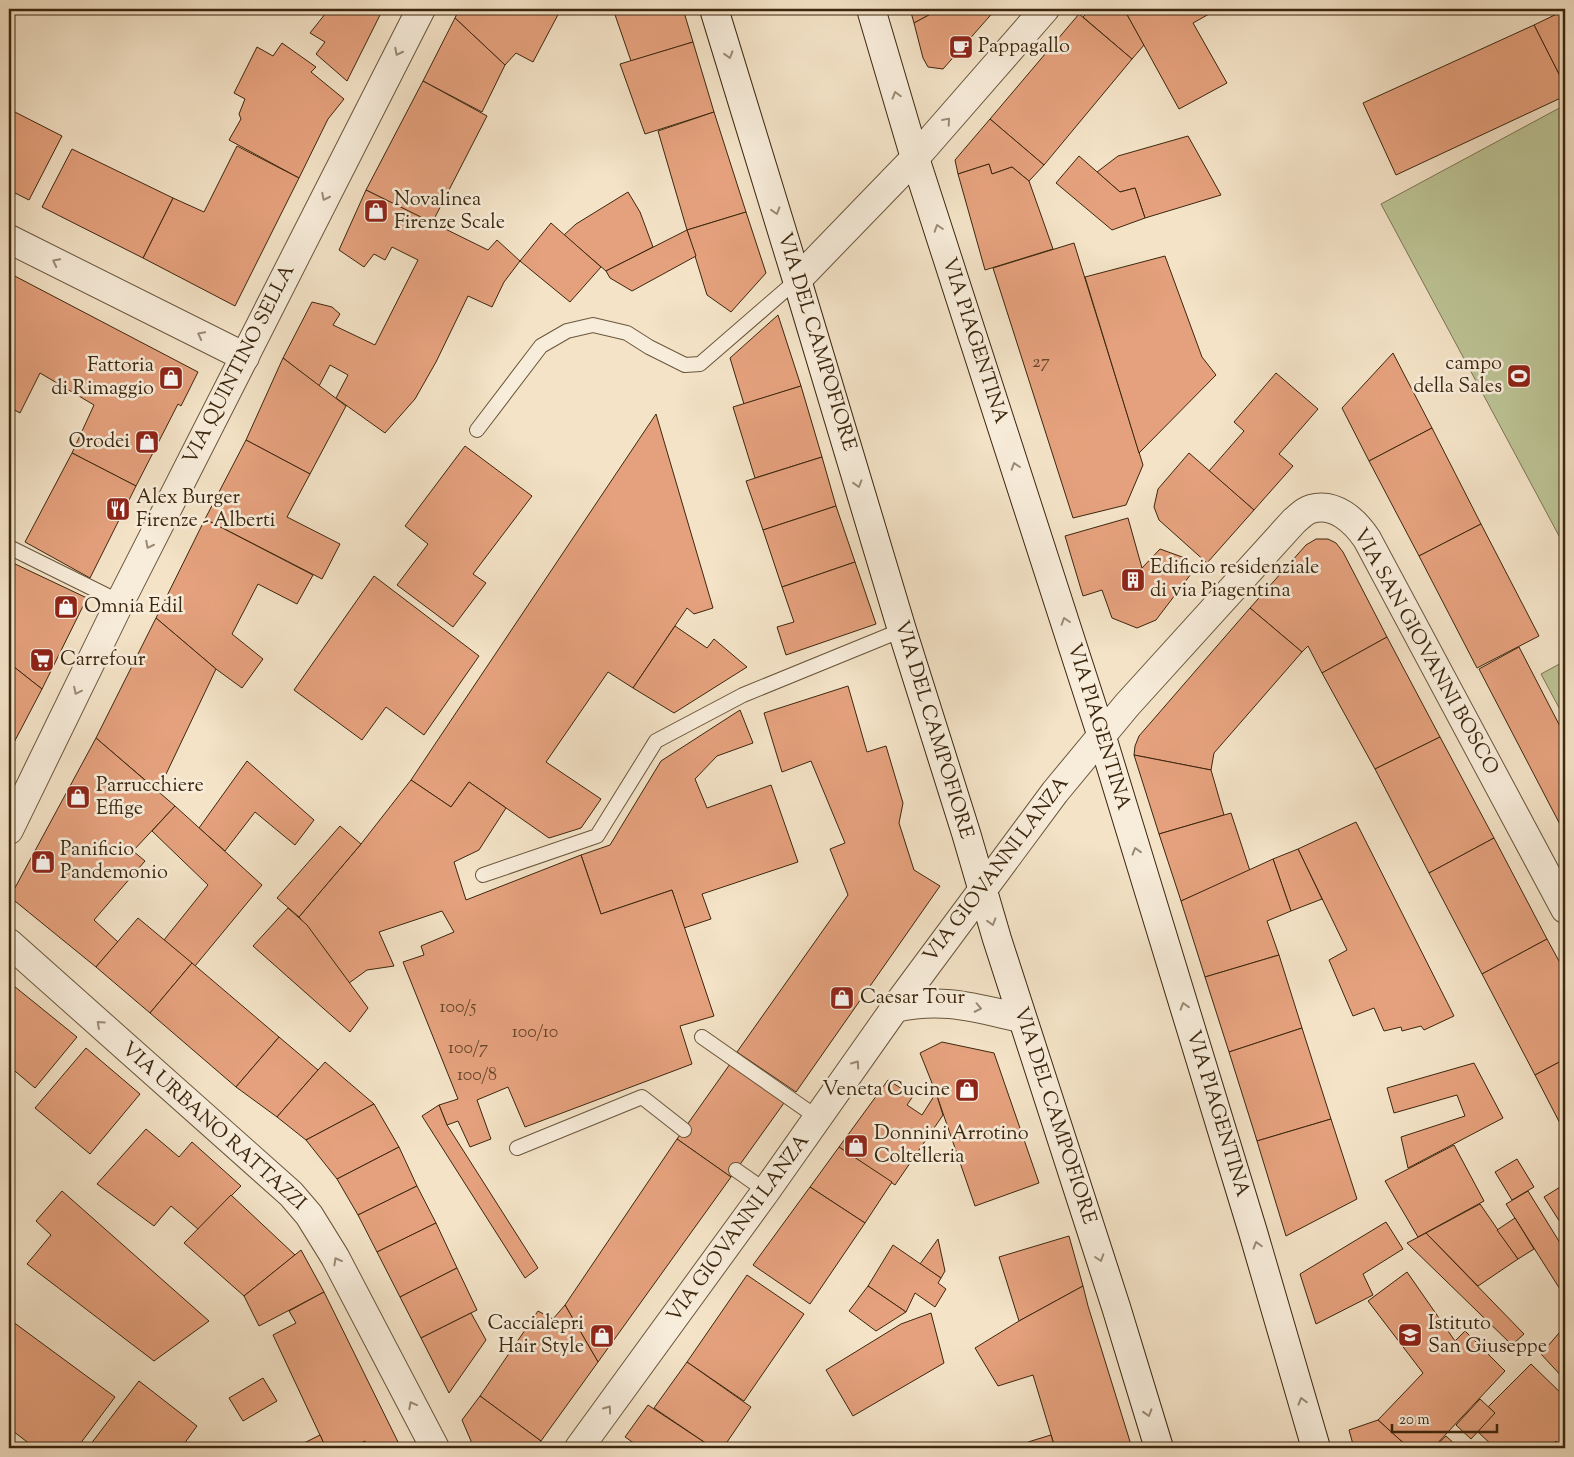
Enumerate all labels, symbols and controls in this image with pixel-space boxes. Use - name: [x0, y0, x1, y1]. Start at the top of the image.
- place label: Pappagallo: [978, 33, 1070, 62]
- cafe icon: Pappagallo: [948, 34, 974, 60]
- one-way arrow: [394, 47, 404, 56]
- one-way arrow: [723, 51, 733, 59]
- one-way arrow: [892, 91, 902, 99]
- one-way arrow: [941, 118, 950, 127]
- place label: Novalinea Firenze Scale: [394, 186, 505, 238]
- one-way arrow: [321, 192, 331, 201]
- shop icon: Novalinea Firenze Scale: [363, 198, 389, 224]
- one-way arrow: [771, 206, 781, 214]
- one-way arrow: [933, 225, 943, 233]
- street label: VIA DEL CAMPOFIORE: [769, 229, 863, 455]
- street label: VIA PIAGENTINA: [933, 254, 1015, 428]
- one-way arrow: [52, 258, 61, 268]
- street label: VIA QUINTINO SELLA: [177, 260, 303, 470]
- one-way arrow: [197, 331, 206, 341]
- house number: 27: [1032, 350, 1050, 376]
- place label: campo della Sales: [1413, 350, 1502, 402]
- place label: Fattoria di Rimaggio: [51, 352, 154, 404]
- sports icon: campo della Sales: [1506, 363, 1532, 389]
- shop icon: Fattoria di Rimaggio: [158, 365, 184, 391]
- place label: Orodei: [68, 428, 130, 457]
- shop icon: Orodei: [134, 429, 160, 455]
- one-way arrow: [1011, 463, 1021, 471]
- one-way arrow: [853, 479, 863, 487]
- place label: Alex Burger Firenze - Alberti: [136, 484, 276, 536]
- restaurant icon: Alex Burger Firenze - Alberti: [105, 496, 131, 522]
- street label: VIA SAN GIOVANNI BOSCO: [1345, 524, 1505, 780]
- one-way arrow: [145, 540, 155, 549]
- place label: Edificio residenziale di via Piagentina: [1150, 554, 1319, 606]
- building icon: Edificio residenziale di via Piagentina: [1120, 567, 1146, 593]
- place label: Omnia Edil: [84, 593, 184, 622]
- shop icon: Omnia Edil: [53, 594, 79, 620]
- street label: VIA DEL CAMPOFIORE: [886, 617, 980, 843]
- one-way arrow: [1061, 617, 1071, 626]
- street label: VIA PIAGENTINA: [1059, 640, 1137, 814]
- place label: Carrefour: [60, 646, 146, 675]
- supermarket icon: Carrefour: [29, 647, 55, 673]
- one-way arrow: [73, 685, 83, 694]
- street label: VIA GIOVANNI LANZA: [917, 771, 1077, 969]
- place label: Parrucchiere Effige: [96, 772, 204, 824]
- shop icon: Parrucchiere Effige: [65, 784, 91, 810]
- place label: Panificio Pandemonio: [60, 836, 168, 888]
- one-way arrow: [1132, 847, 1142, 856]
- shop icon: Panificio Pandemonio: [30, 849, 56, 875]
- one-way arrow: [986, 917, 996, 925]
- place label: Caesar Tour: [860, 984, 965, 1013]
- shop icon: Caesar Tour: [829, 985, 855, 1011]
- house number: 100/5: [439, 995, 477, 1021]
- one-way arrow: [973, 1002, 982, 1013]
- one-way arrow: [1179, 1003, 1189, 1011]
- street label: VIA DEL CAMPOFIORE: [1005, 1004, 1103, 1228]
- house number: 100/10: [512, 1020, 558, 1046]
- one-way arrow: [96, 1021, 105, 1030]
- street label: VIA PIAGENTINA: [1178, 1027, 1256, 1201]
- street label: VIA URBANO RATTAZZI: [114, 1036, 312, 1218]
- house number: 100/7: [448, 1036, 488, 1062]
- one-way arrow: [850, 1060, 859, 1069]
- house number: 100/8: [457, 1063, 497, 1089]
- place label: Veneta Cucine: [822, 1076, 950, 1105]
- shop icon: Veneta Cucine: [954, 1077, 980, 1103]
- place label: Donnini Arrotino Coltelleria: [874, 1120, 1029, 1172]
- street label: VIA GIOVANNI LANZA: [661, 1129, 817, 1329]
- shop icon: Donnini Arrotino Coltelleria: [843, 1133, 869, 1159]
- one-way arrow: [1252, 1242, 1262, 1250]
- one-way arrow: [1094, 1253, 1104, 1261]
- one-way arrow: [333, 1257, 343, 1266]
- place label: Caccialepri Hair Style: [487, 1310, 584, 1362]
- place label: Istituto San Giuseppe: [1428, 1310, 1547, 1362]
- school or university icon: Istituto San Giuseppe: [1397, 1322, 1423, 1348]
- shop icon: Caccialepri Hair Style: [589, 1323, 615, 1349]
- one-way arrow: [1298, 1398, 1308, 1406]
- one-way arrow: [409, 1401, 419, 1410]
- scale bar: [1392, 1402, 1496, 1434]
- one-way arrow: [602, 1405, 611, 1415]
- one-way arrow: [1142, 1408, 1152, 1417]
- text: 20 m: [1399, 1410, 1430, 1431]

